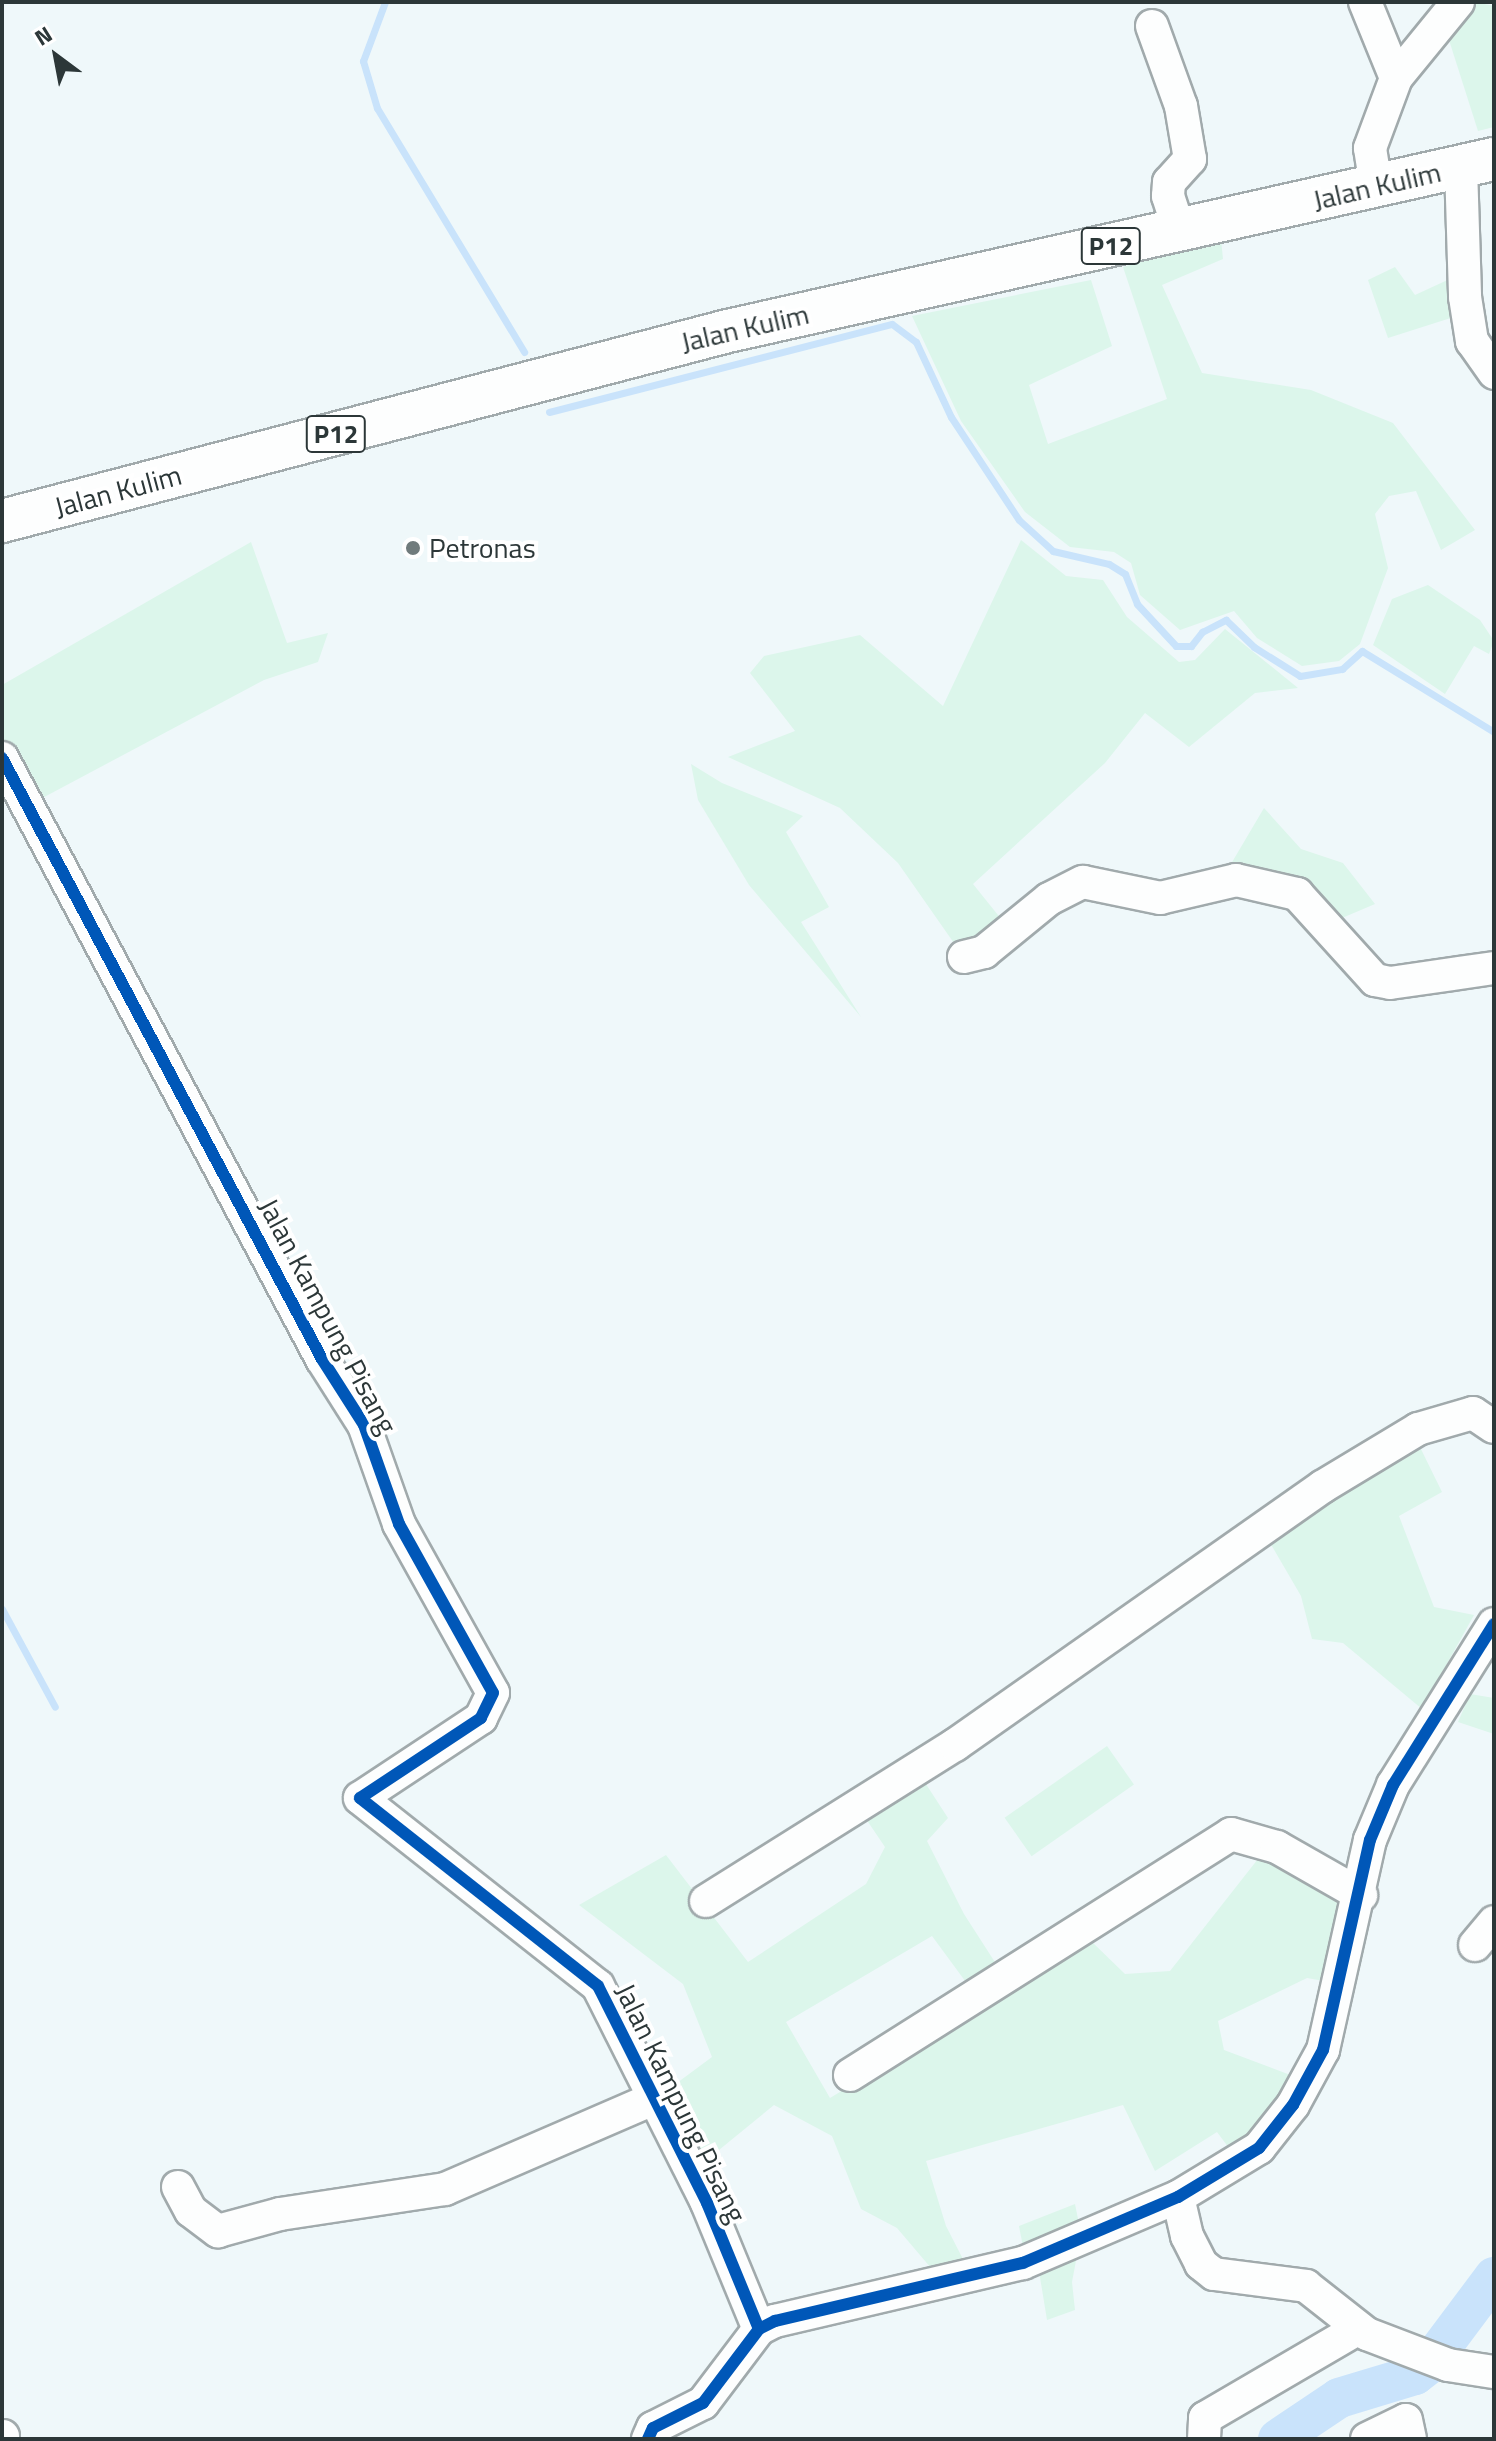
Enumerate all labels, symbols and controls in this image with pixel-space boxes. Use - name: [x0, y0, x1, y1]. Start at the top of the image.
- north arrow: [16, 16, 96, 96]
- text: N: [28, 17, 59, 54]
- street label: Jalan Kulim: [1310, 155, 1444, 217]
- road number: P12: [1079, 224, 1143, 268]
- street label: Jalan Kulim: [678, 297, 812, 359]
- road number: P12: [304, 412, 368, 456]
- street label: Jalan Kulim: [51, 458, 185, 524]
- place label: Petronas: [429, 531, 536, 565]
- marker: Petronas: [404, 539, 422, 557]
- street label: Jalan Kampung Pisang: [252, 1193, 404, 1439]
- street label: Jalan Kampung Pisang: [609, 1978, 753, 2228]

